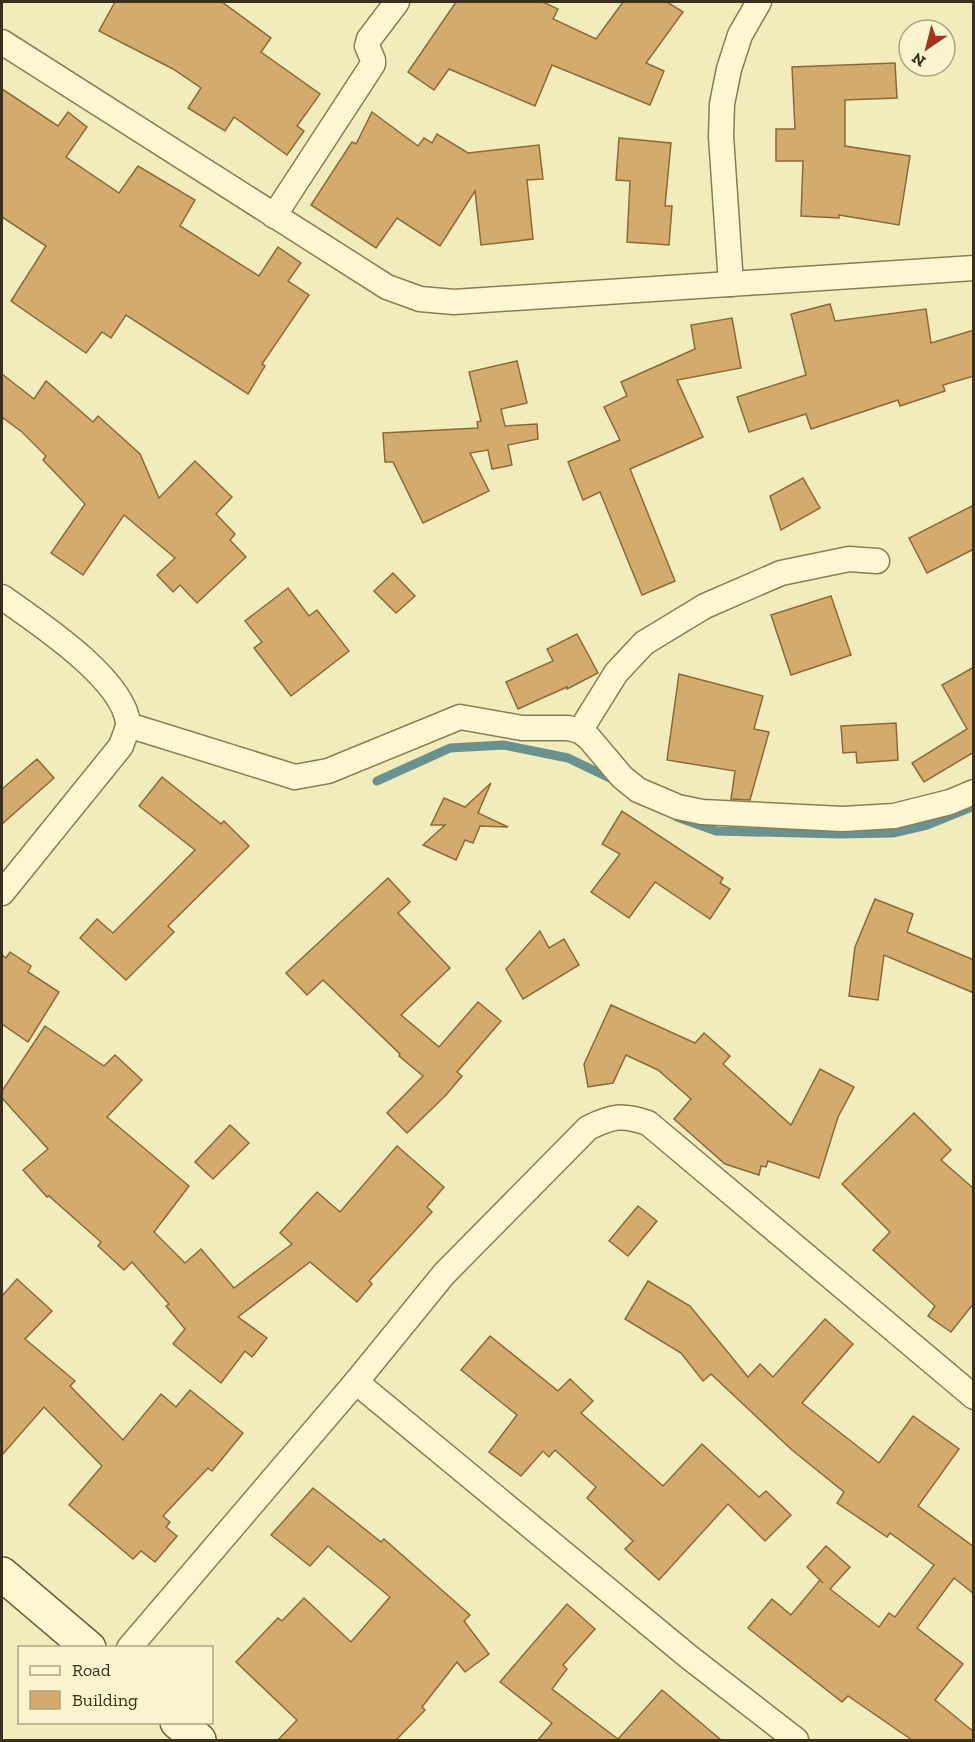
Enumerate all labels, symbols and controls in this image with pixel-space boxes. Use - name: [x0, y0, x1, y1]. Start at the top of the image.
- north arrow: [897, 18, 957, 78]
- text: N: [908, 49, 929, 71]
- legend: [18, 1646, 213, 1724]
- text: Road: [72, 1659, 111, 1681]
- text: Building: [72, 1689, 138, 1711]

